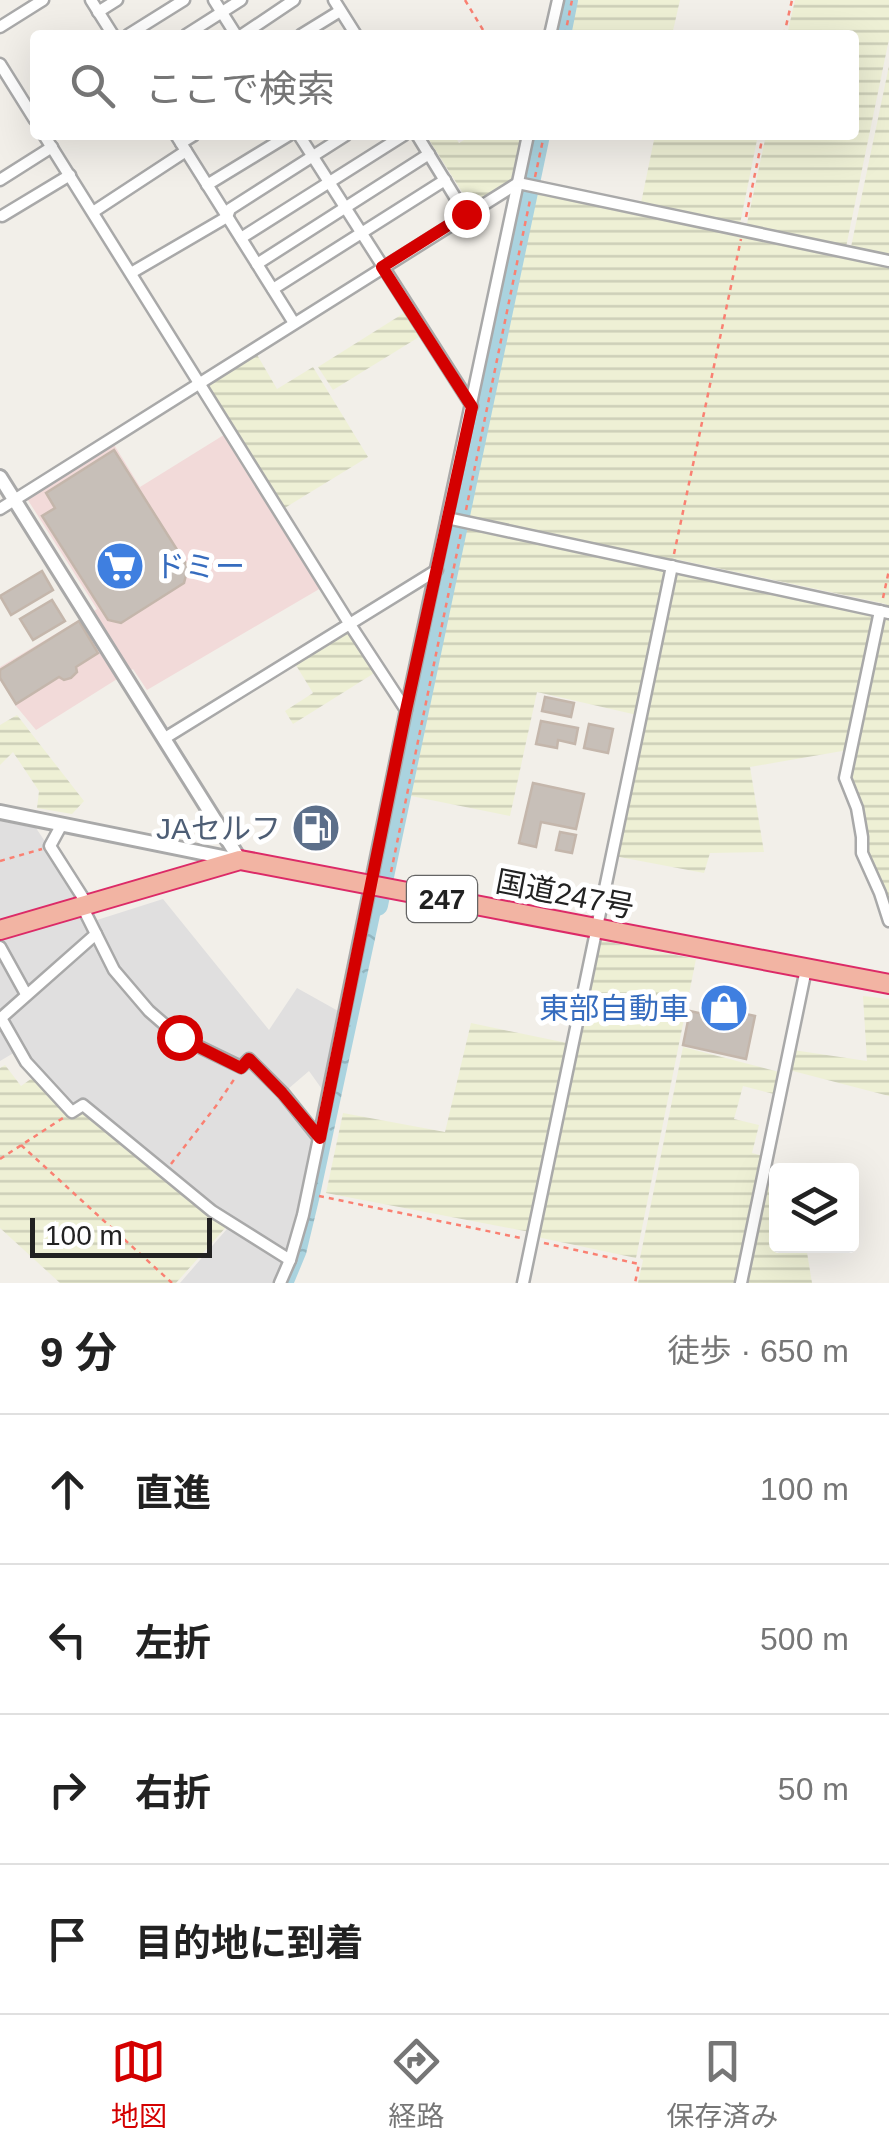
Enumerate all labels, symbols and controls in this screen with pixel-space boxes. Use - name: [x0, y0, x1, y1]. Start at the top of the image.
- search box: [30, 30, 859, 140]
- icon: search: [65, 58, 120, 113]
- text: ここで検索: [145, 68, 335, 110]
- route end: [444, 192, 490, 238]
- supermarket icon: ドミー: [94, 540, 146, 592]
- place label: ドミー: [155, 550, 245, 583]
- fuel station icon: JAセルフ: [290, 802, 342, 854]
- place label: JAセルフ: [156, 812, 281, 845]
- street label: 国道247号: [493, 864, 637, 924]
- road number: 247: [407, 876, 477, 922]
- shop icon: 東部自動車: [698, 982, 750, 1034]
- place label: 東部自動車: [539, 992, 689, 1025]
- route start: [157, 1015, 203, 1061]
- map controls: [769, 1163, 859, 1253]
- button: layers: [769, 1163, 859, 1253]
- scale bar: [30, 1213, 212, 1258]
- text: 100 m: [45, 1220, 123, 1251]
- text: 9 分: [40, 1329, 117, 1376]
- text: 徒歩 · 650 m: [668, 1333, 849, 1369]
- icon: ahead: [40, 1462, 95, 1517]
- text: 100 m: [760, 1471, 849, 1507]
- text: 直進: [135, 1472, 211, 1514]
- icon: left: [40, 1612, 95, 1667]
- text: 500 m: [760, 1621, 849, 1657]
- text: 左折: [135, 1622, 211, 1664]
- icon: right: [40, 1762, 95, 1817]
- text: 50 m: [778, 1771, 849, 1807]
- text: 右折: [135, 1772, 211, 1814]
- icon: arrive: [40, 1912, 95, 1967]
- text: 目的地に到着: [135, 1922, 363, 1964]
- tab: 地図: [111, 2034, 167, 2134]
- tab: 経路: [388, 2034, 444, 2134]
- tab: 保存済み: [666, 2034, 778, 2134]

